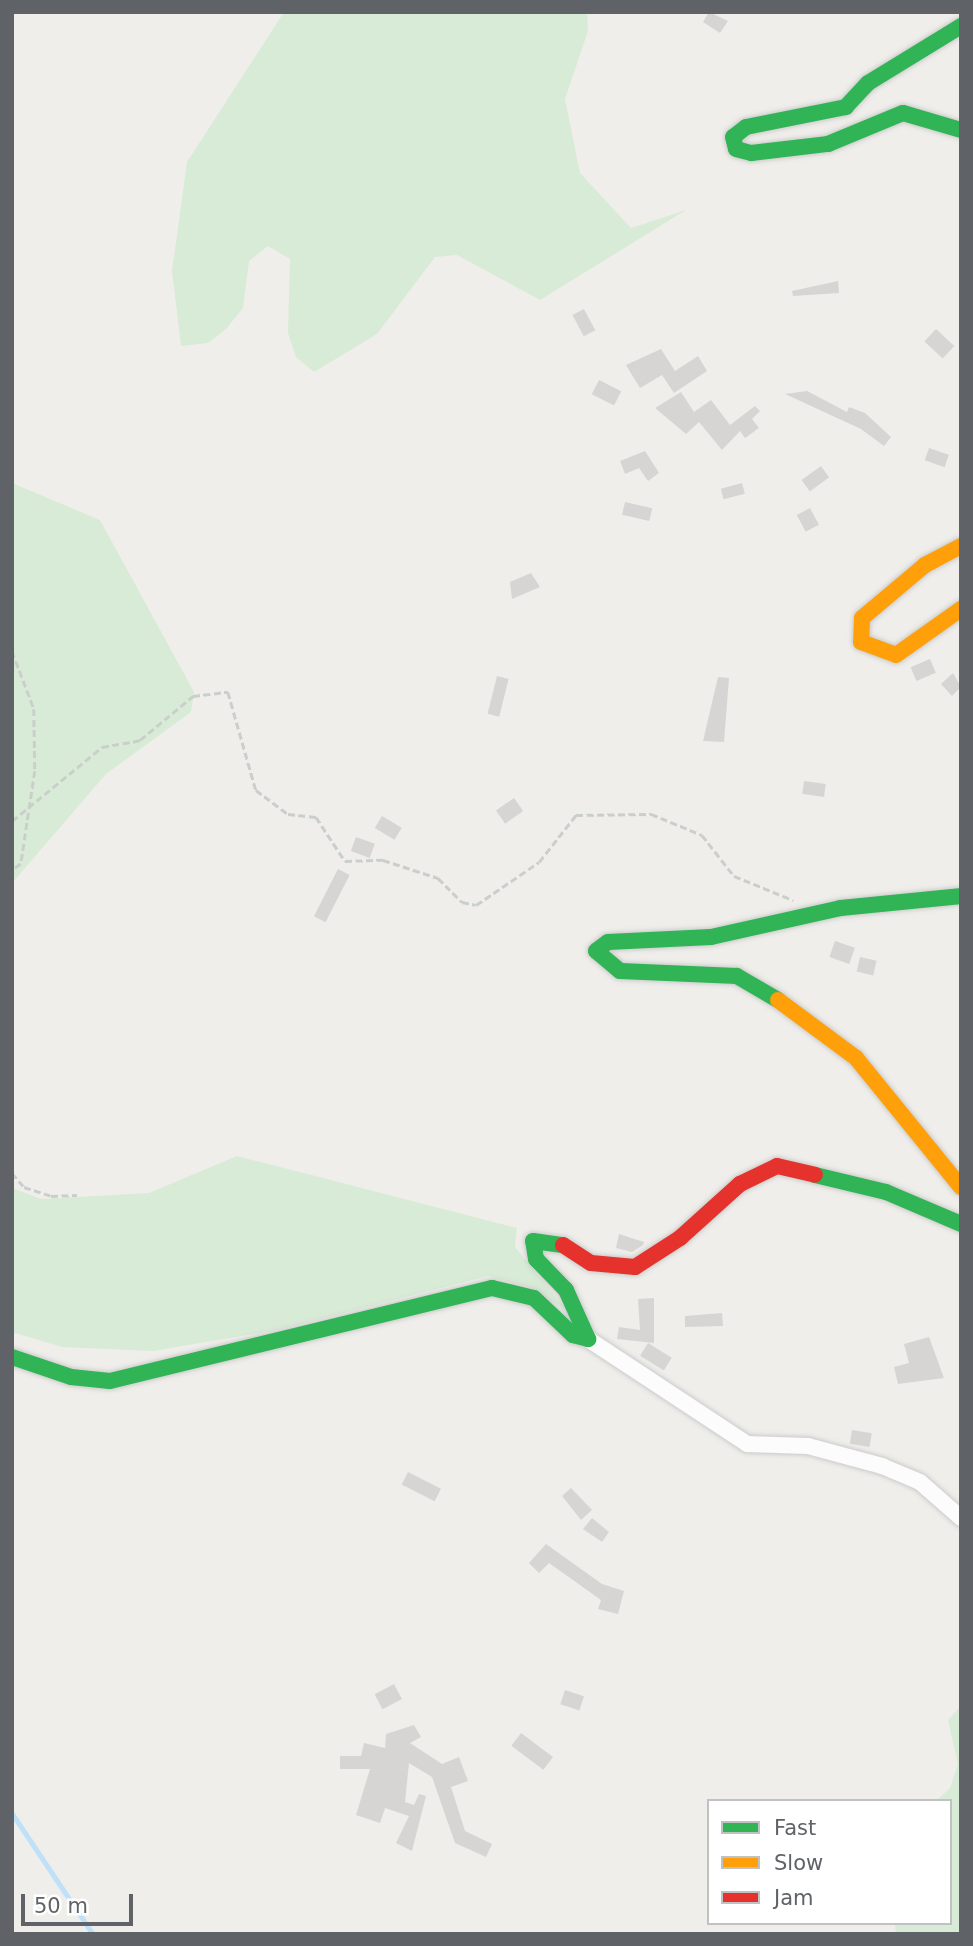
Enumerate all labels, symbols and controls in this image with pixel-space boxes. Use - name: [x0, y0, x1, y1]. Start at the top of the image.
- legend: [707, 1799, 952, 1925]
- text: Fast: [774, 1816, 816, 1840]
- text: Slow: [774, 1851, 823, 1875]
- scale bar: [24, 1880, 136, 1924]
- text: Jam: [774, 1886, 814, 1910]
- text: 50 m: [34, 1894, 88, 1918]

